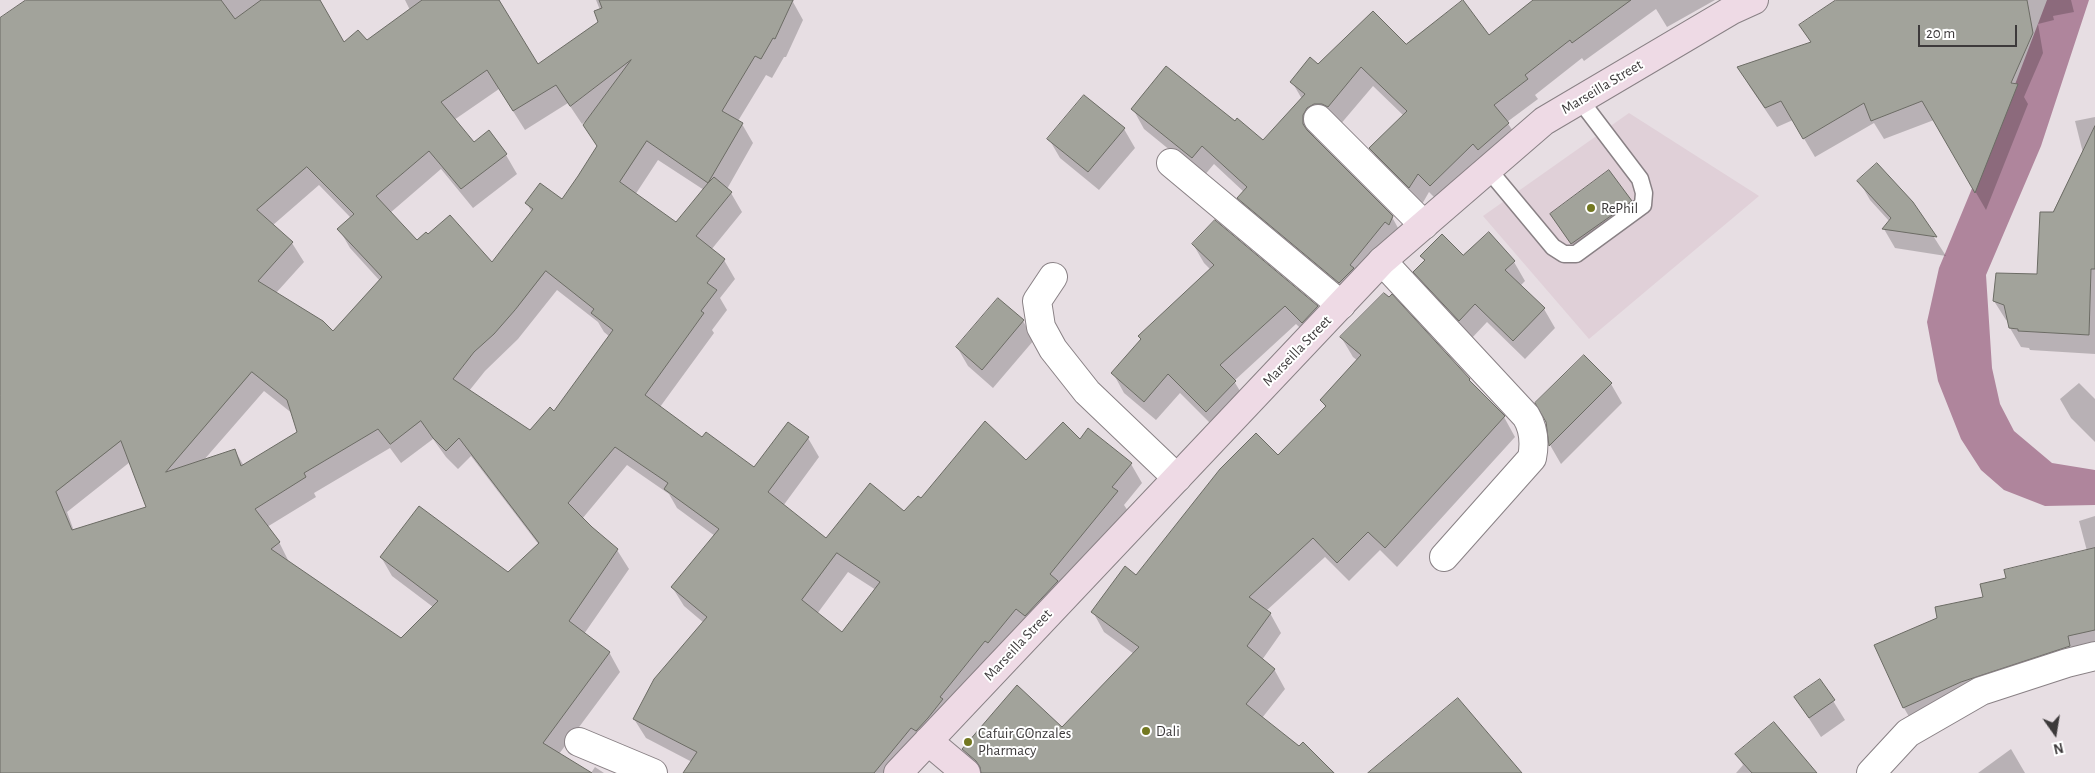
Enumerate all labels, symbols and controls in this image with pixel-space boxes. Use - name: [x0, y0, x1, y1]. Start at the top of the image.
- scale bar: [1920, 15, 2019, 47]
- text: 20 m: [1926, 26, 1955, 41]
- street label: Marseilla Street: [1558, 56, 1646, 118]
- place label: RePhil: [1601, 199, 1638, 217]
- marker: RePhil: [1585, 202, 1597, 214]
- street label: Marseilla Street: [1259, 312, 1335, 390]
- street label: Marseilla Street: [980, 605, 1056, 685]
- north arrow: [2030, 708, 2080, 758]
- place label: Dali: [1156, 722, 1180, 740]
- place label: Cafuir GOnzales Pharmacy: [978, 724, 1071, 759]
- marker: Dali: [1140, 725, 1152, 737]
- marker: Cafuir GOnzales Pharmacy: [962, 736, 974, 748]
- text: N: [2052, 740, 2065, 756]

